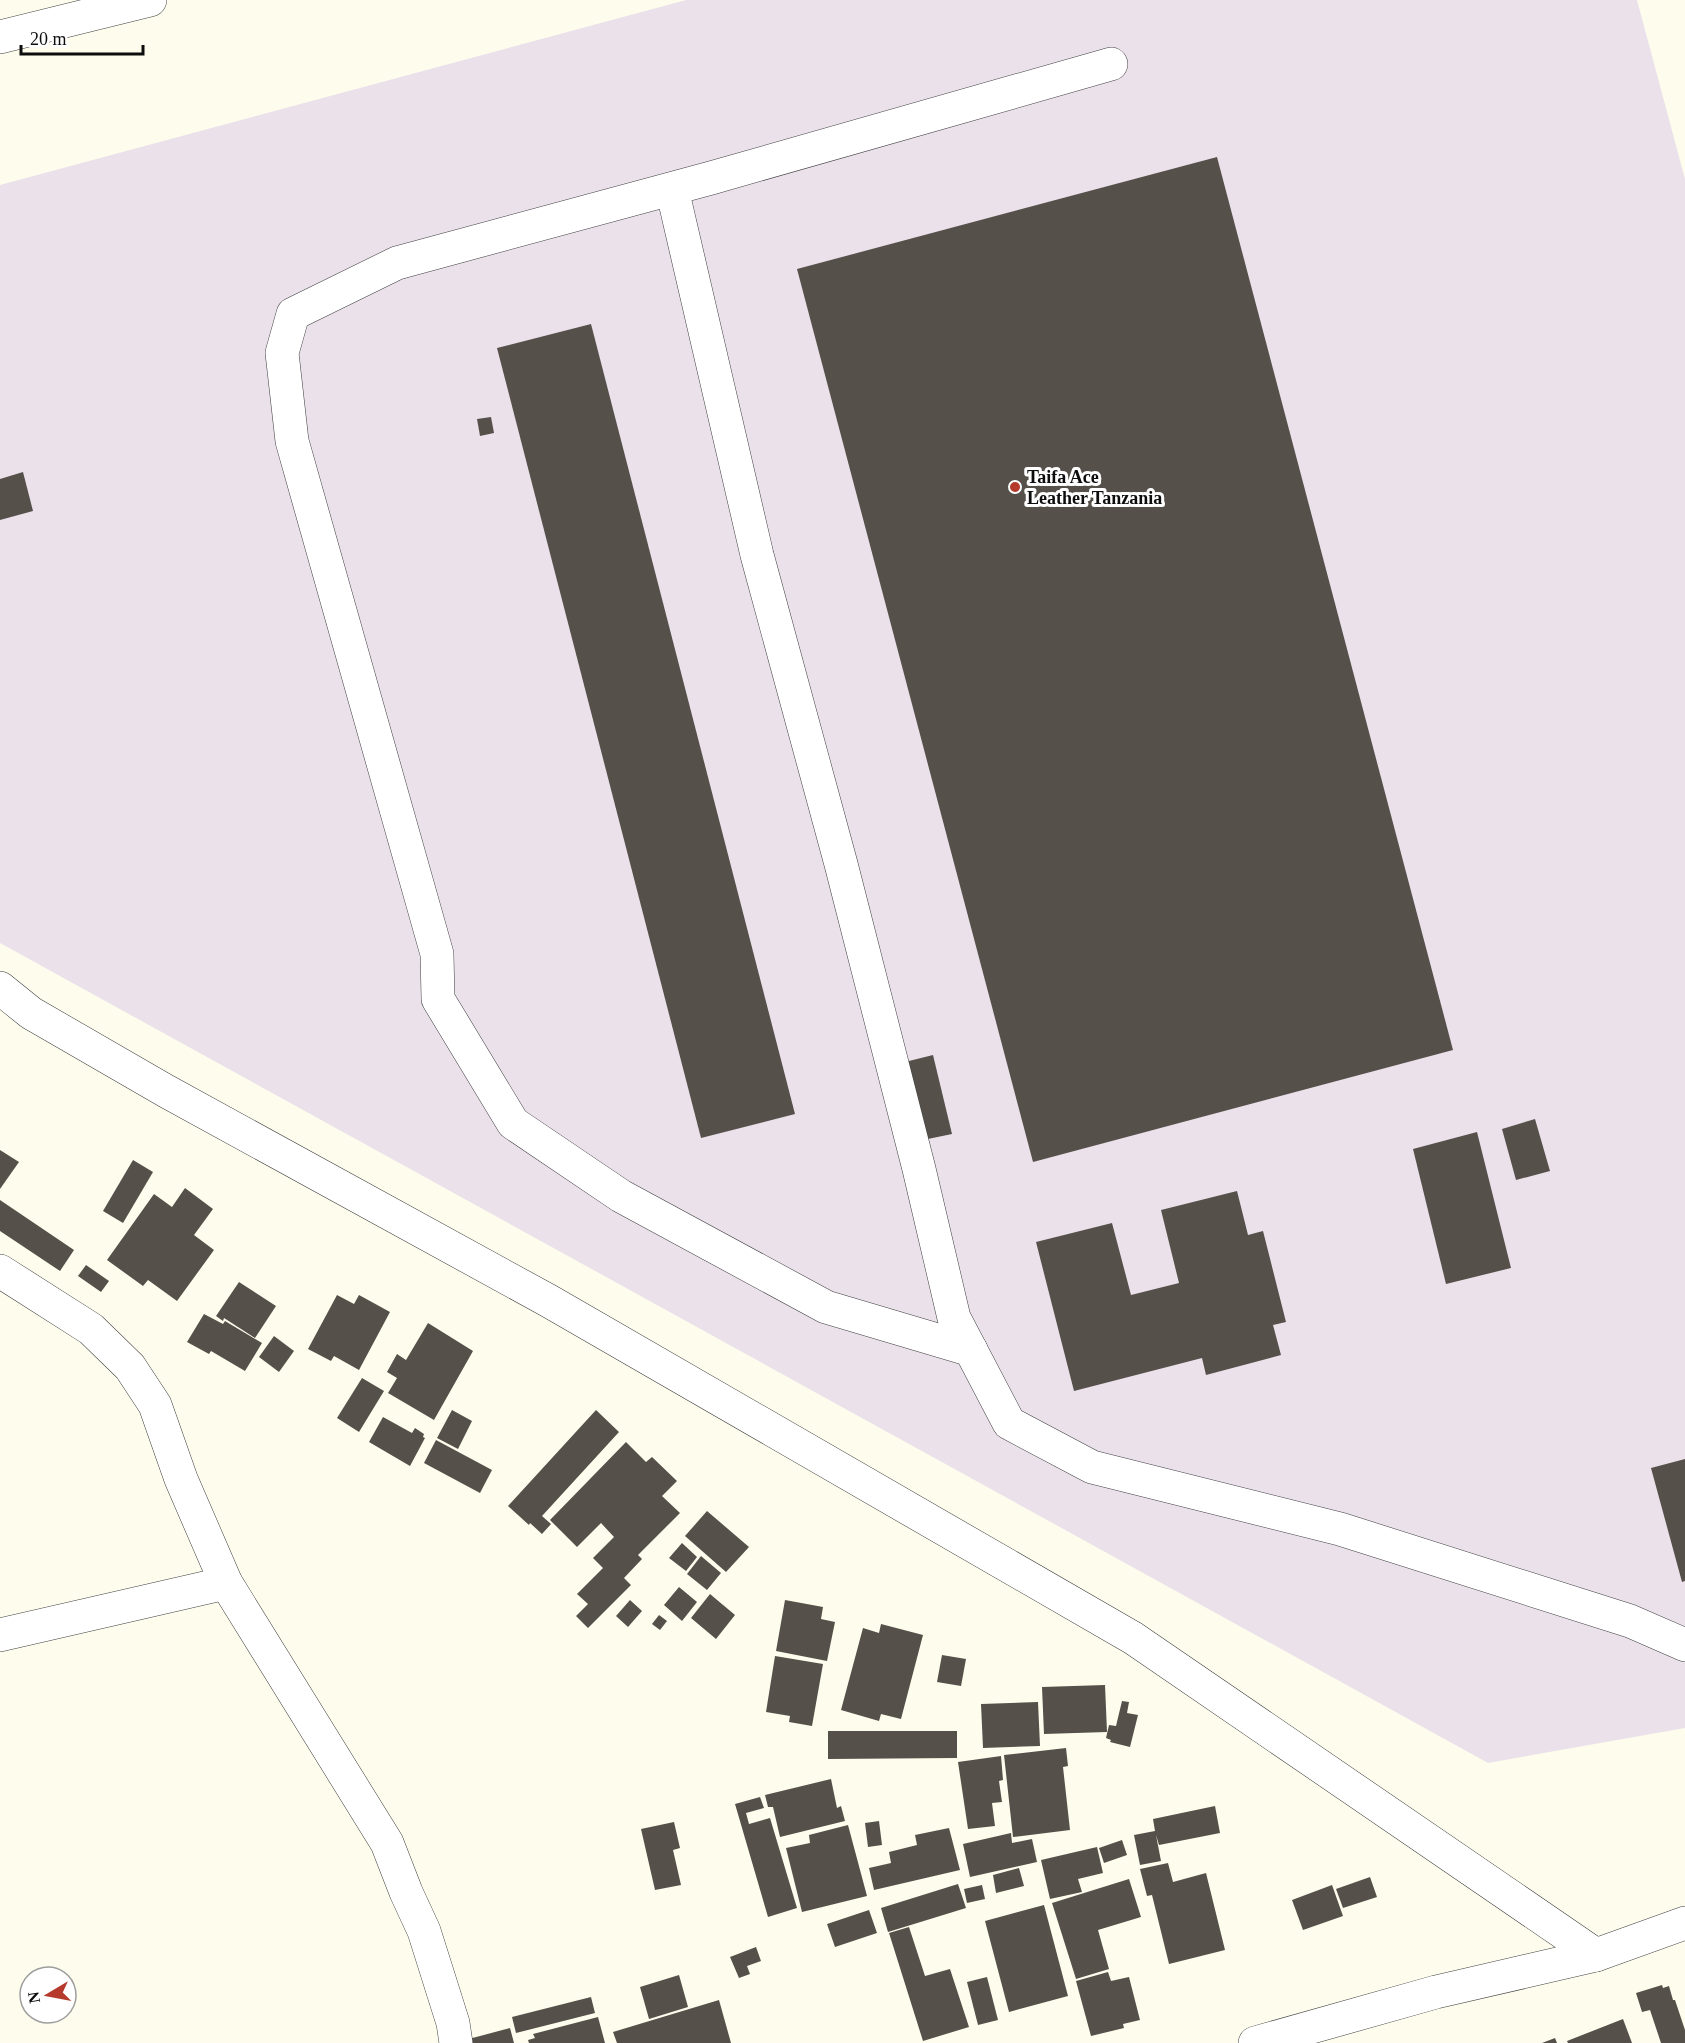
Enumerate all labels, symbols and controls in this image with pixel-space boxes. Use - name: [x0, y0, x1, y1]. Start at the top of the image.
- scale bar: [21, 18, 142, 56]
- text: 20 m: [30, 29, 67, 49]
- place label: Taifa Ace Leather Tanzania: [1027, 467, 1162, 508]
- marker: Taifa Ace Leather Tanzania: [1008, 480, 1022, 494]
- north arrow: [18, 1965, 78, 2025]
- text: N: [24, 1990, 43, 2005]

